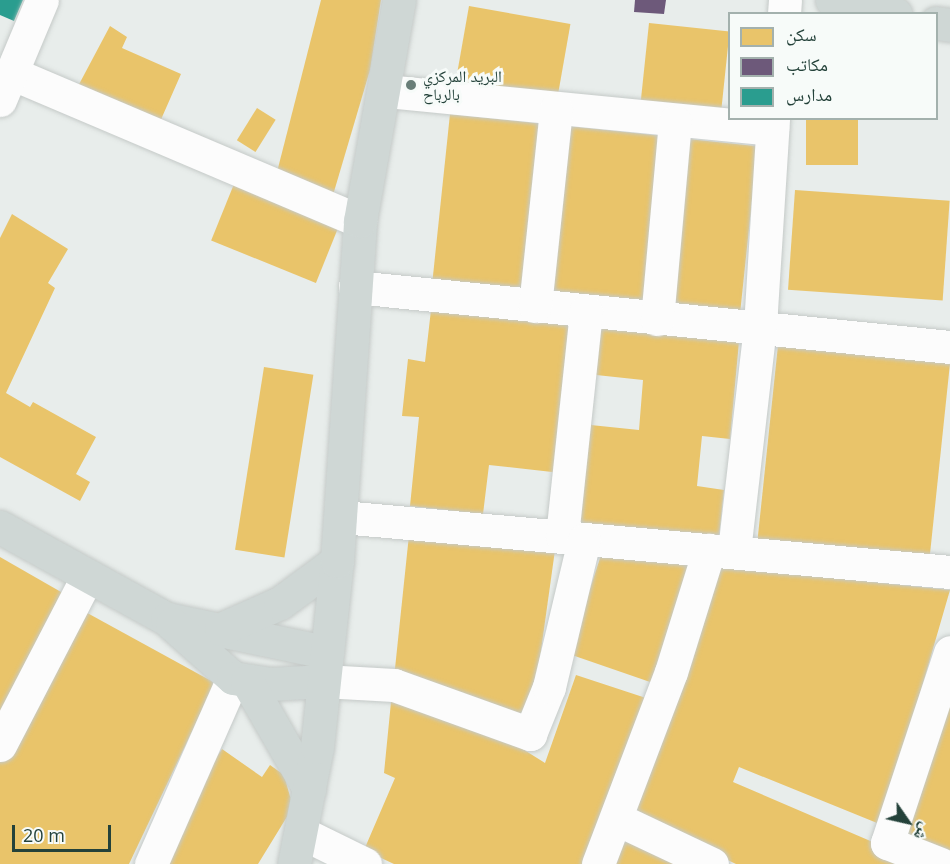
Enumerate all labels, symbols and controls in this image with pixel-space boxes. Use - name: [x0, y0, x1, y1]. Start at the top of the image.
- legend: [728, 12, 938, 120]
- text: سكن: [786, 22, 817, 46]
- text: مكاتب: [786, 52, 828, 76]
- place label: البريد المركزي بالرباح: [423, 66, 502, 104]
- marker: البريد المركزي بالرباح: [404, 78, 418, 92]
- text: مدارس: [786, 82, 832, 106]
- north arrow: [878, 792, 938, 852]
- scale bar: [15, 813, 114, 851]
- text: ش: [909, 819, 937, 845]
- text: 20 m: [23, 823, 65, 847]

